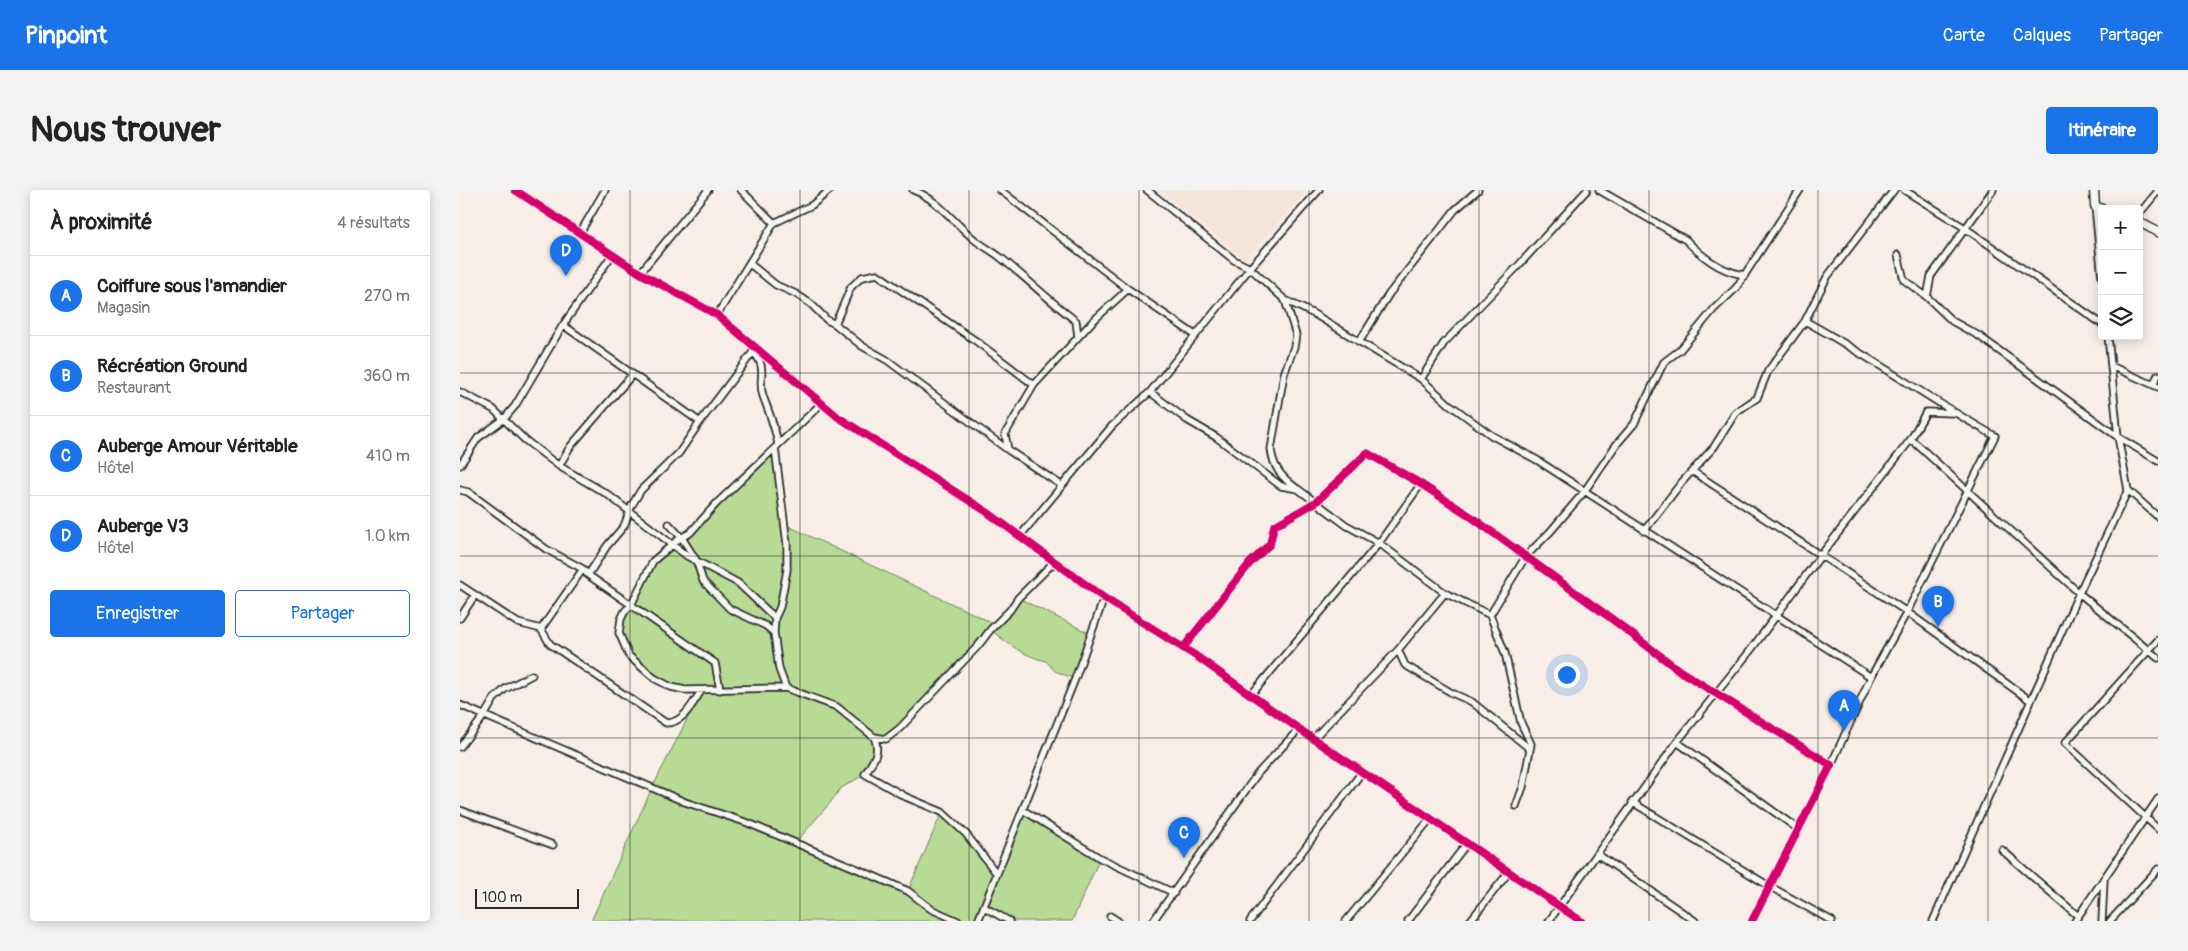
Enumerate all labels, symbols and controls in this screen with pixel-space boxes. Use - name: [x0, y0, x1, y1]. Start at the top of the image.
- text: Pinpoint: [25, 21, 107, 50]
- text: Carte: [1943, 24, 1985, 47]
- text: Calques: [2013, 24, 2071, 47]
- text: Partager: [2099, 24, 2163, 47]
- button: Itinéraire: [2046, 107, 2158, 154]
- text: Nous trouver: [30, 108, 221, 152]
- map controls: [2098, 205, 2143, 340]
- button: +: [2098, 205, 2143, 250]
- text: À proximité: [50, 209, 153, 236]
- text: 4 résultats: [337, 213, 410, 233]
- pin: D: [550, 235, 582, 276]
- button: −: [2098, 250, 2143, 295]
- text: Coiffure sous l'amandier: [97, 274, 287, 298]
- text: A: [61, 286, 71, 306]
- text: 270 m: [364, 286, 410, 306]
- button: layers: [2098, 295, 2143, 340]
- text: Magasin: [97, 298, 150, 318]
- text: Récréation Ground: [97, 354, 248, 378]
- text: B: [61, 366, 71, 386]
- text: 360 m: [363, 366, 410, 386]
- text: Restaurant: [97, 378, 171, 398]
- text: Auberge Amour Véritable: [97, 434, 298, 458]
- text: C: [61, 446, 71, 466]
- text: 410 m: [366, 446, 410, 466]
- text: Hôtel: [97, 458, 134, 478]
- text: Auberge V3: [97, 514, 189, 538]
- text: D: [61, 526, 71, 546]
- text: 1.0 km: [365, 526, 410, 546]
- text: Hôtel: [97, 538, 134, 558]
- pin: B: [1922, 586, 1954, 627]
- button: Enregistrer: [50, 590, 225, 637]
- button: Partager: [235, 590, 410, 637]
- your location: [1554, 662, 1580, 688]
- pin: A: [1828, 690, 1860, 731]
- pin: C: [1168, 817, 1200, 858]
- scale bar: [475, 886, 579, 909]
- text: 100 m: [482, 889, 522, 906]

